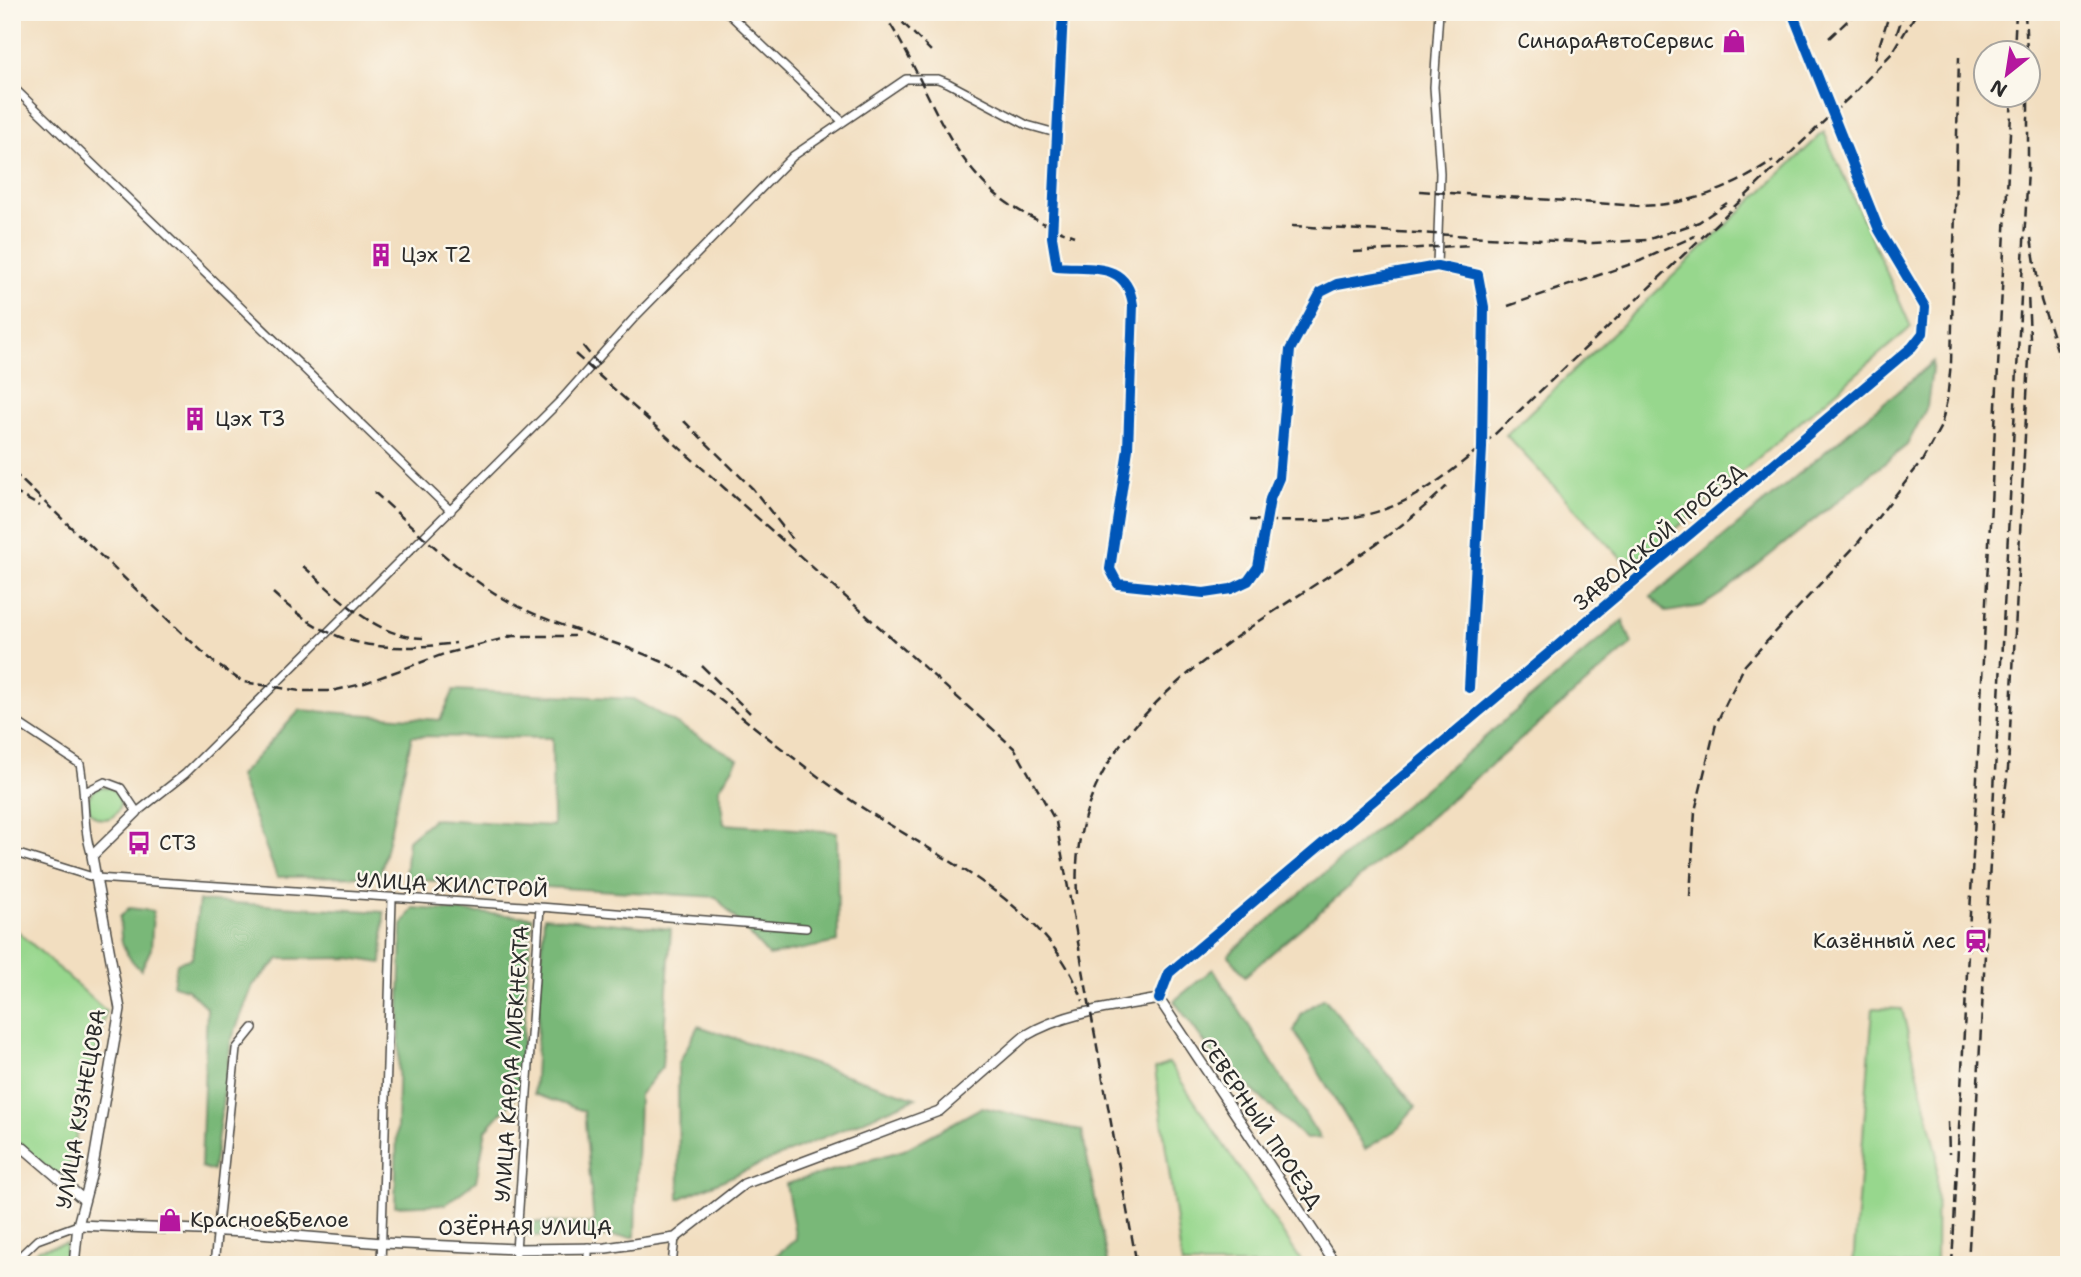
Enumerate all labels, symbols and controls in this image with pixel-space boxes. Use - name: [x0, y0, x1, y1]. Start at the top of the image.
- place label: СинараАвтоСервис: [1517, 27, 1714, 55]
- shop icon: СинараАвтоСервис: [1720, 27, 1748, 55]
- north arrow: [1972, 38, 2042, 108]
- text: N: [1986, 74, 2012, 103]
- building icon: Цэх Т2: [367, 241, 395, 269]
- place label: Цэх Т2: [401, 241, 472, 269]
- building icon: Цэх Т3: [181, 405, 209, 433]
- place label: Цэх Т3: [215, 405, 286, 433]
- street label: ЗАВОДСКОЙ ПРОЕЗД: [1568, 457, 1751, 617]
- bus stop icon: СТЗ: [125, 829, 153, 857]
- place label: СТЗ: [159, 829, 196, 857]
- street label: УЛИЦА ЖИЛСТРОЙ: [355, 866, 549, 904]
- street label: УЛИЦА КАРЛА ЛИБКНЕХТА: [488, 925, 536, 1203]
- place label: Казённый лес: [1813, 927, 1956, 955]
- station icon: Казённый лес: [1962, 927, 1990, 955]
- street label: УЛИЦА КУЗНЕЦОВА: [50, 1007, 112, 1211]
- street label: СЕВЕРНЫЙ ПРОЕЗД: [1193, 1032, 1329, 1214]
- shop icon: Красное&Белое: [156, 1206, 184, 1234]
- place label: Красное&Белое: [190, 1206, 349, 1234]
- street label: ОЗЁРНАЯ УЛИЦА: [438, 1214, 612, 1242]

